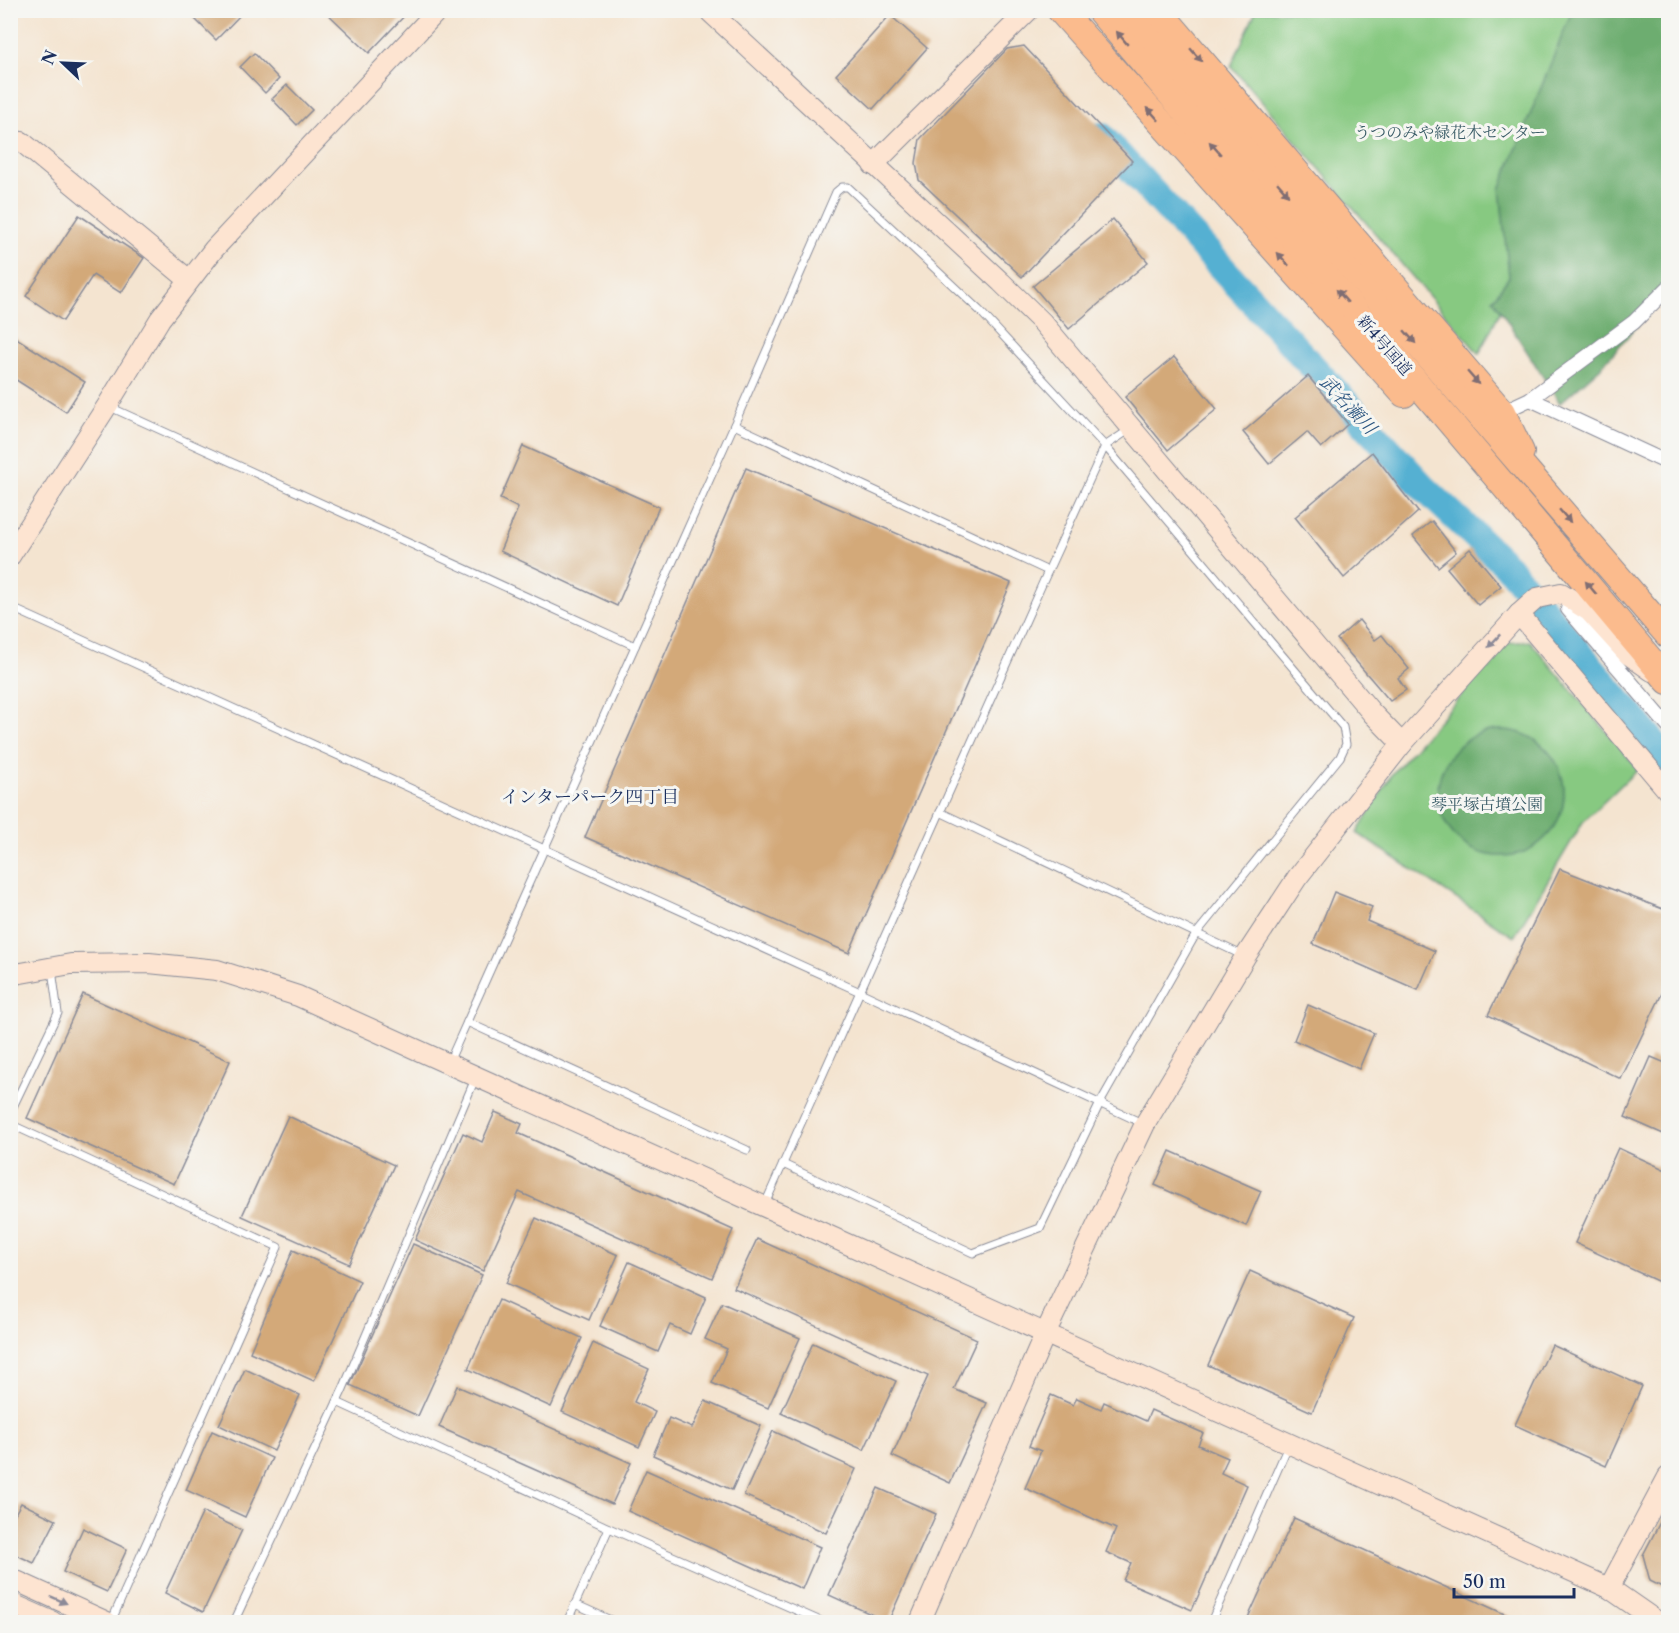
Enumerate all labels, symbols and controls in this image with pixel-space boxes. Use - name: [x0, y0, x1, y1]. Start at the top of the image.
- one-way arrow: [1116, 30, 1129, 46]
- north arrow: [33, 33, 93, 93]
- text: N: [37, 47, 61, 67]
- one-way arrow: [1189, 47, 1202, 62]
- one-way arrow: [1147, 107, 1160, 122]
- park label: うつのみや緑花木センター: [1354, 122, 1546, 142]
- one-way arrow: [1208, 140, 1221, 156]
- one-way arrow: [1276, 181, 1289, 196]
- one-way arrow: [1277, 252, 1290, 267]
- one-way arrow: [1335, 288, 1349, 303]
- street label: 新4号国道: [1353, 311, 1417, 379]
- one-way arrow: [1403, 329, 1416, 344]
- one-way arrow: [1466, 370, 1479, 385]
- water label: 武名瀬川: [1315, 371, 1382, 440]
- one-way arrow: [1558, 508, 1571, 523]
- one-way arrow: [1585, 581, 1598, 596]
- one-way arrow: [1487, 634, 1501, 649]
- district label: インターパーク四丁目: [501, 786, 679, 808]
- park label: 琴平塚古墳公園: [1431, 794, 1543, 814]
- scale bar: [1454, 1561, 1574, 1599]
- text: 50 m: [1463, 1571, 1506, 1593]
- one-way arrow: [50, 1596, 67, 1605]

